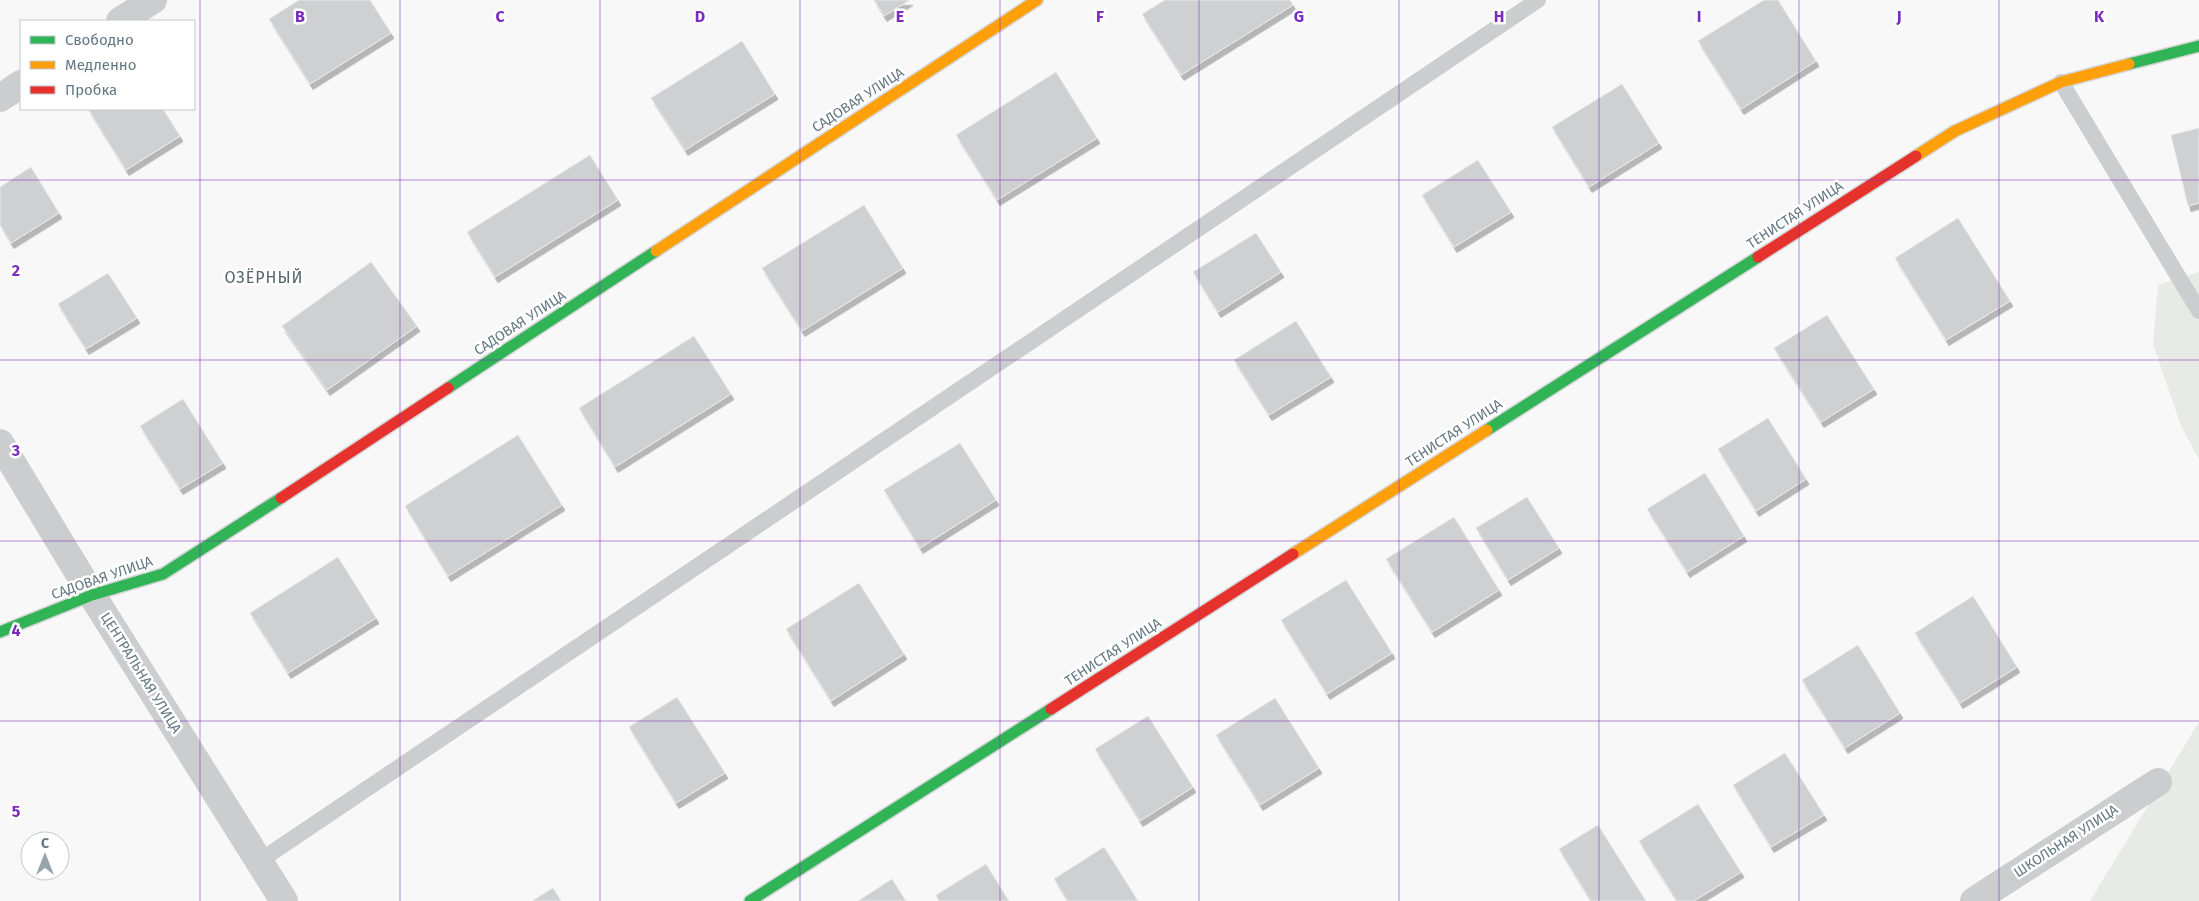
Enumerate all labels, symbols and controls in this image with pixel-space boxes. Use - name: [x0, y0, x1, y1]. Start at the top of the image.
- text: B: [295, 7, 305, 26]
- text: C: [495, 7, 505, 26]
- text: D: [695, 7, 705, 26]
- text: E: [896, 7, 904, 26]
- text: F: [1096, 7, 1104, 26]
- text: G: [1294, 7, 1304, 26]
- text: H: [1494, 7, 1504, 26]
- text: I: [1697, 7, 1701, 26]
- text: J: [1895, 7, 1902, 26]
- text: K: [2094, 7, 2105, 26]
- legend: [20, 20, 195, 110]
- text: Свободно: [65, 31, 134, 49]
- text: Медленно: [65, 56, 137, 74]
- street label: САДОВАЯ УЛИЦА: [809, 64, 907, 136]
- text: Пробка: [65, 81, 117, 99]
- street label: ТЕНИСТАЯ УЛИЦА: [1744, 177, 1846, 253]
- text: 2: [12, 261, 20, 280]
- district label: ОЗЁРНЫЙ: [225, 268, 303, 287]
- street label: САДОВАЯ УЛИЦА: [471, 287, 569, 359]
- street label: ТЕНИСТАЯ УЛИЦА: [1403, 395, 1505, 471]
- text: 3: [11, 441, 20, 460]
- street label: САДОВАЯ УЛИЦА: [49, 553, 155, 603]
- street label: ЦЕНТРАЛЬНАЯ УЛИЦА: [97, 609, 185, 737]
- street label: ТЕНИСТАЯ УЛИЦА: [1062, 614, 1164, 690]
- text: 4: [11, 621, 21, 640]
- street label: ШКОЛЬНАЯ УЛИЦА: [2011, 801, 2121, 881]
- text: 5: [12, 802, 21, 821]
- north arrow: [20, 831, 70, 881]
- text: С: [41, 835, 49, 852]

